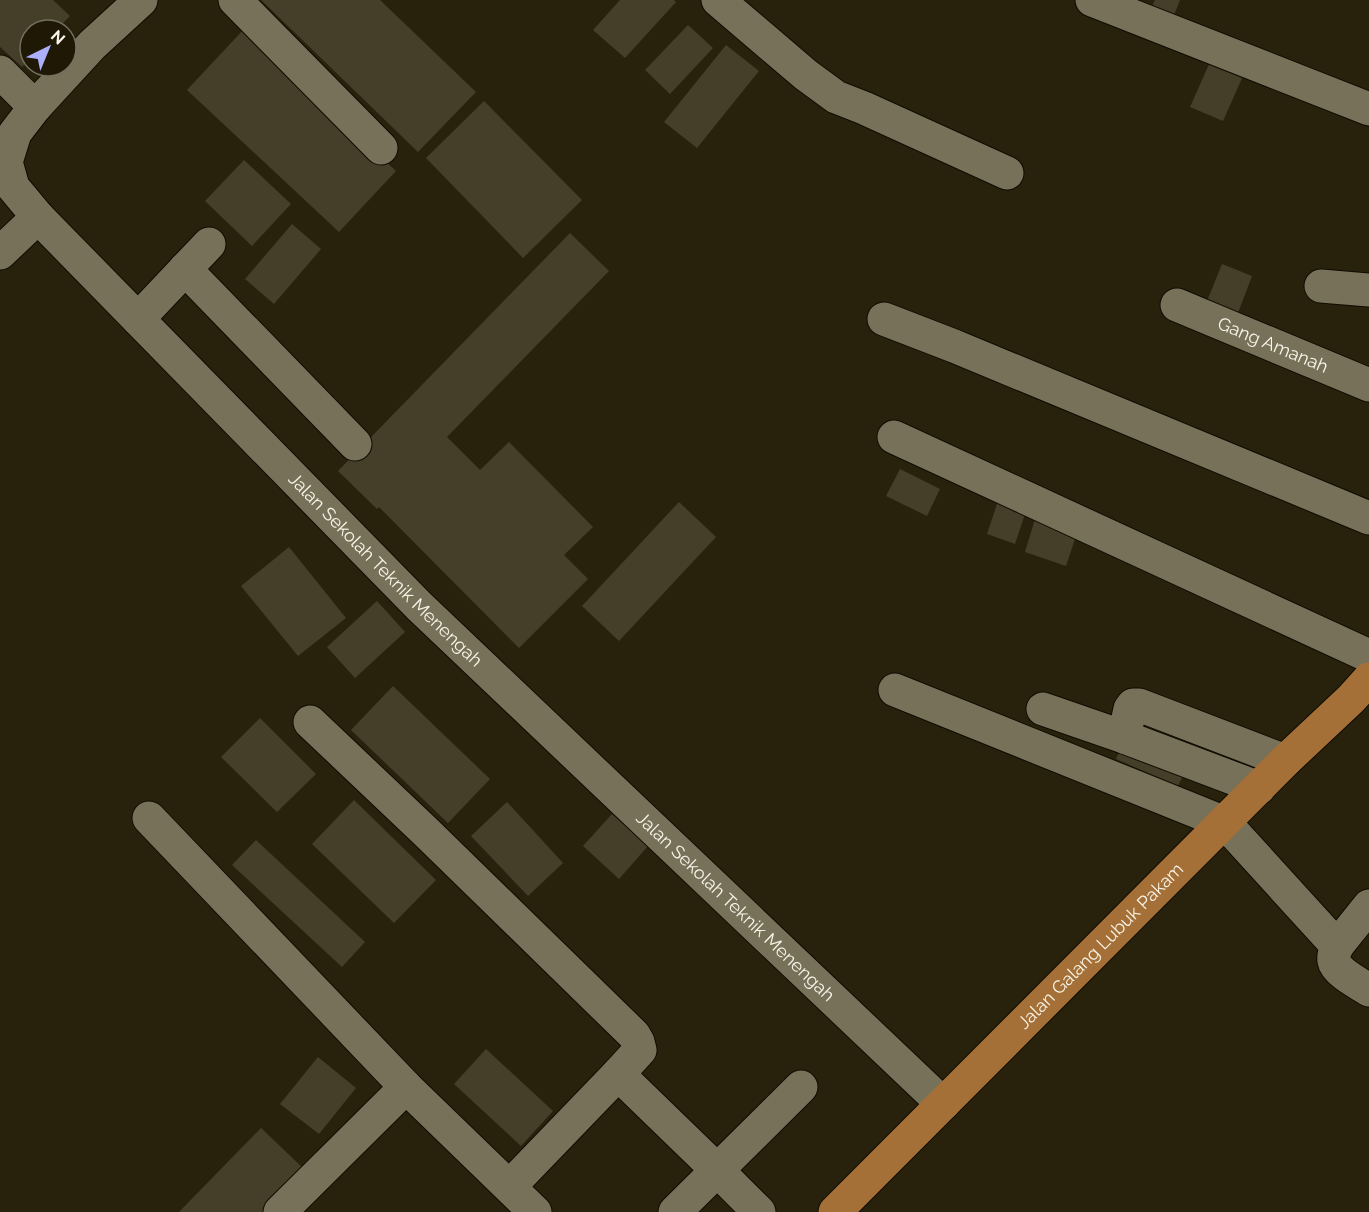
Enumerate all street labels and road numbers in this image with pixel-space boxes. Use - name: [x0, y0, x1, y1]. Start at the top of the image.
- street label: Gang Amanah: [1215, 312, 1332, 377]
- street label: Jalan Sekolah Teknik Menengah: [284, 468, 487, 671]
- street label: Jalan Sekolah Teknik Menengah: [632, 807, 839, 1005]
- street label: Jalan Galang Lubuk Pakam: [1013, 858, 1187, 1033]

